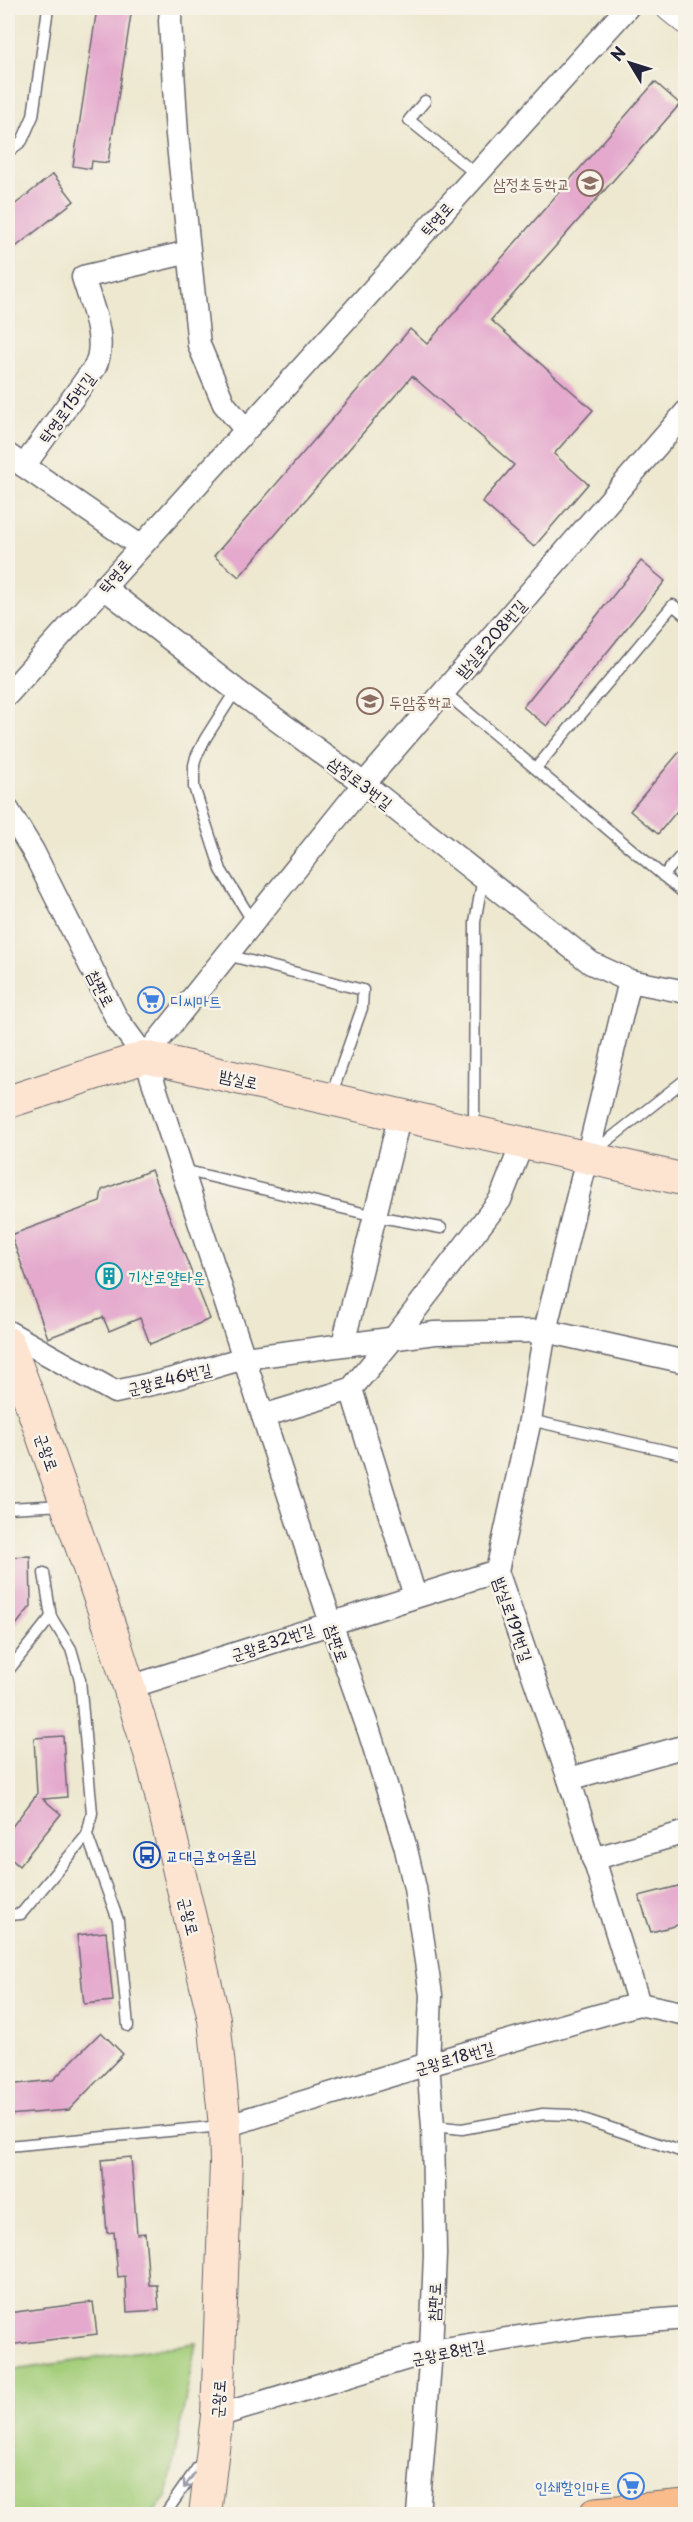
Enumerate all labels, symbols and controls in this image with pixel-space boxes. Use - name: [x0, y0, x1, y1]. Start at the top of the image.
- north arrow: [600, 33, 660, 93]
- text: N: [604, 41, 631, 66]
- school or university icon: 삼정초등학교: [575, 168, 605, 198]
- place label: 삼정초등학교: [493, 171, 570, 195]
- street label: 탁영로: [414, 196, 458, 240]
- street label: 탁영로15번길: [32, 367, 100, 447]
- street label: 탁영로: [92, 553, 136, 597]
- street label: 밤실로208번길: [449, 593, 531, 683]
- school or university icon: 두암중학교: [355, 686, 385, 716]
- place label: 두암중학교: [389, 689, 453, 713]
- street label: 삼정로3번길: [324, 750, 398, 814]
- street label: 참판로: [83, 965, 121, 1011]
- supermarket icon: 디씨마트: [136, 985, 166, 1015]
- place label: 디씨마트: [170, 988, 222, 1012]
- street label: 밤실로: [217, 1062, 261, 1094]
- building icon: 기산로얄타운: [94, 1261, 124, 1291]
- place label: 기산로얄타운: [128, 1264, 205, 1288]
- street label: 군왕로46번길: [124, 1356, 214, 1400]
- street label: 군왕로: [30, 1430, 66, 1474]
- street label: 밤실로191번길: [488, 1573, 540, 1665]
- street label: 군왕로32번길: [227, 1616, 317, 1666]
- street label: 참판로: [320, 1621, 356, 1665]
- bus stop icon: 교대금호어울림: [132, 1840, 162, 1870]
- place label: 교대금호어울림: [166, 1843, 256, 1867]
- street label: 군왕로: [174, 1894, 206, 1938]
- street label: 군왕로18번길: [411, 2034, 497, 2080]
- street label: 참판로: [420, 2282, 446, 2322]
- street label: 군왕로8번길: [409, 2332, 487, 2370]
- street label: 군왕로: [204, 2379, 230, 2419]
- supermarket icon: 인쇄할인마트: [616, 2471, 646, 2501]
- one-way arrow: [183, 2472, 195, 2488]
- place label: 인쇄할인마트: [535, 2474, 612, 2498]

